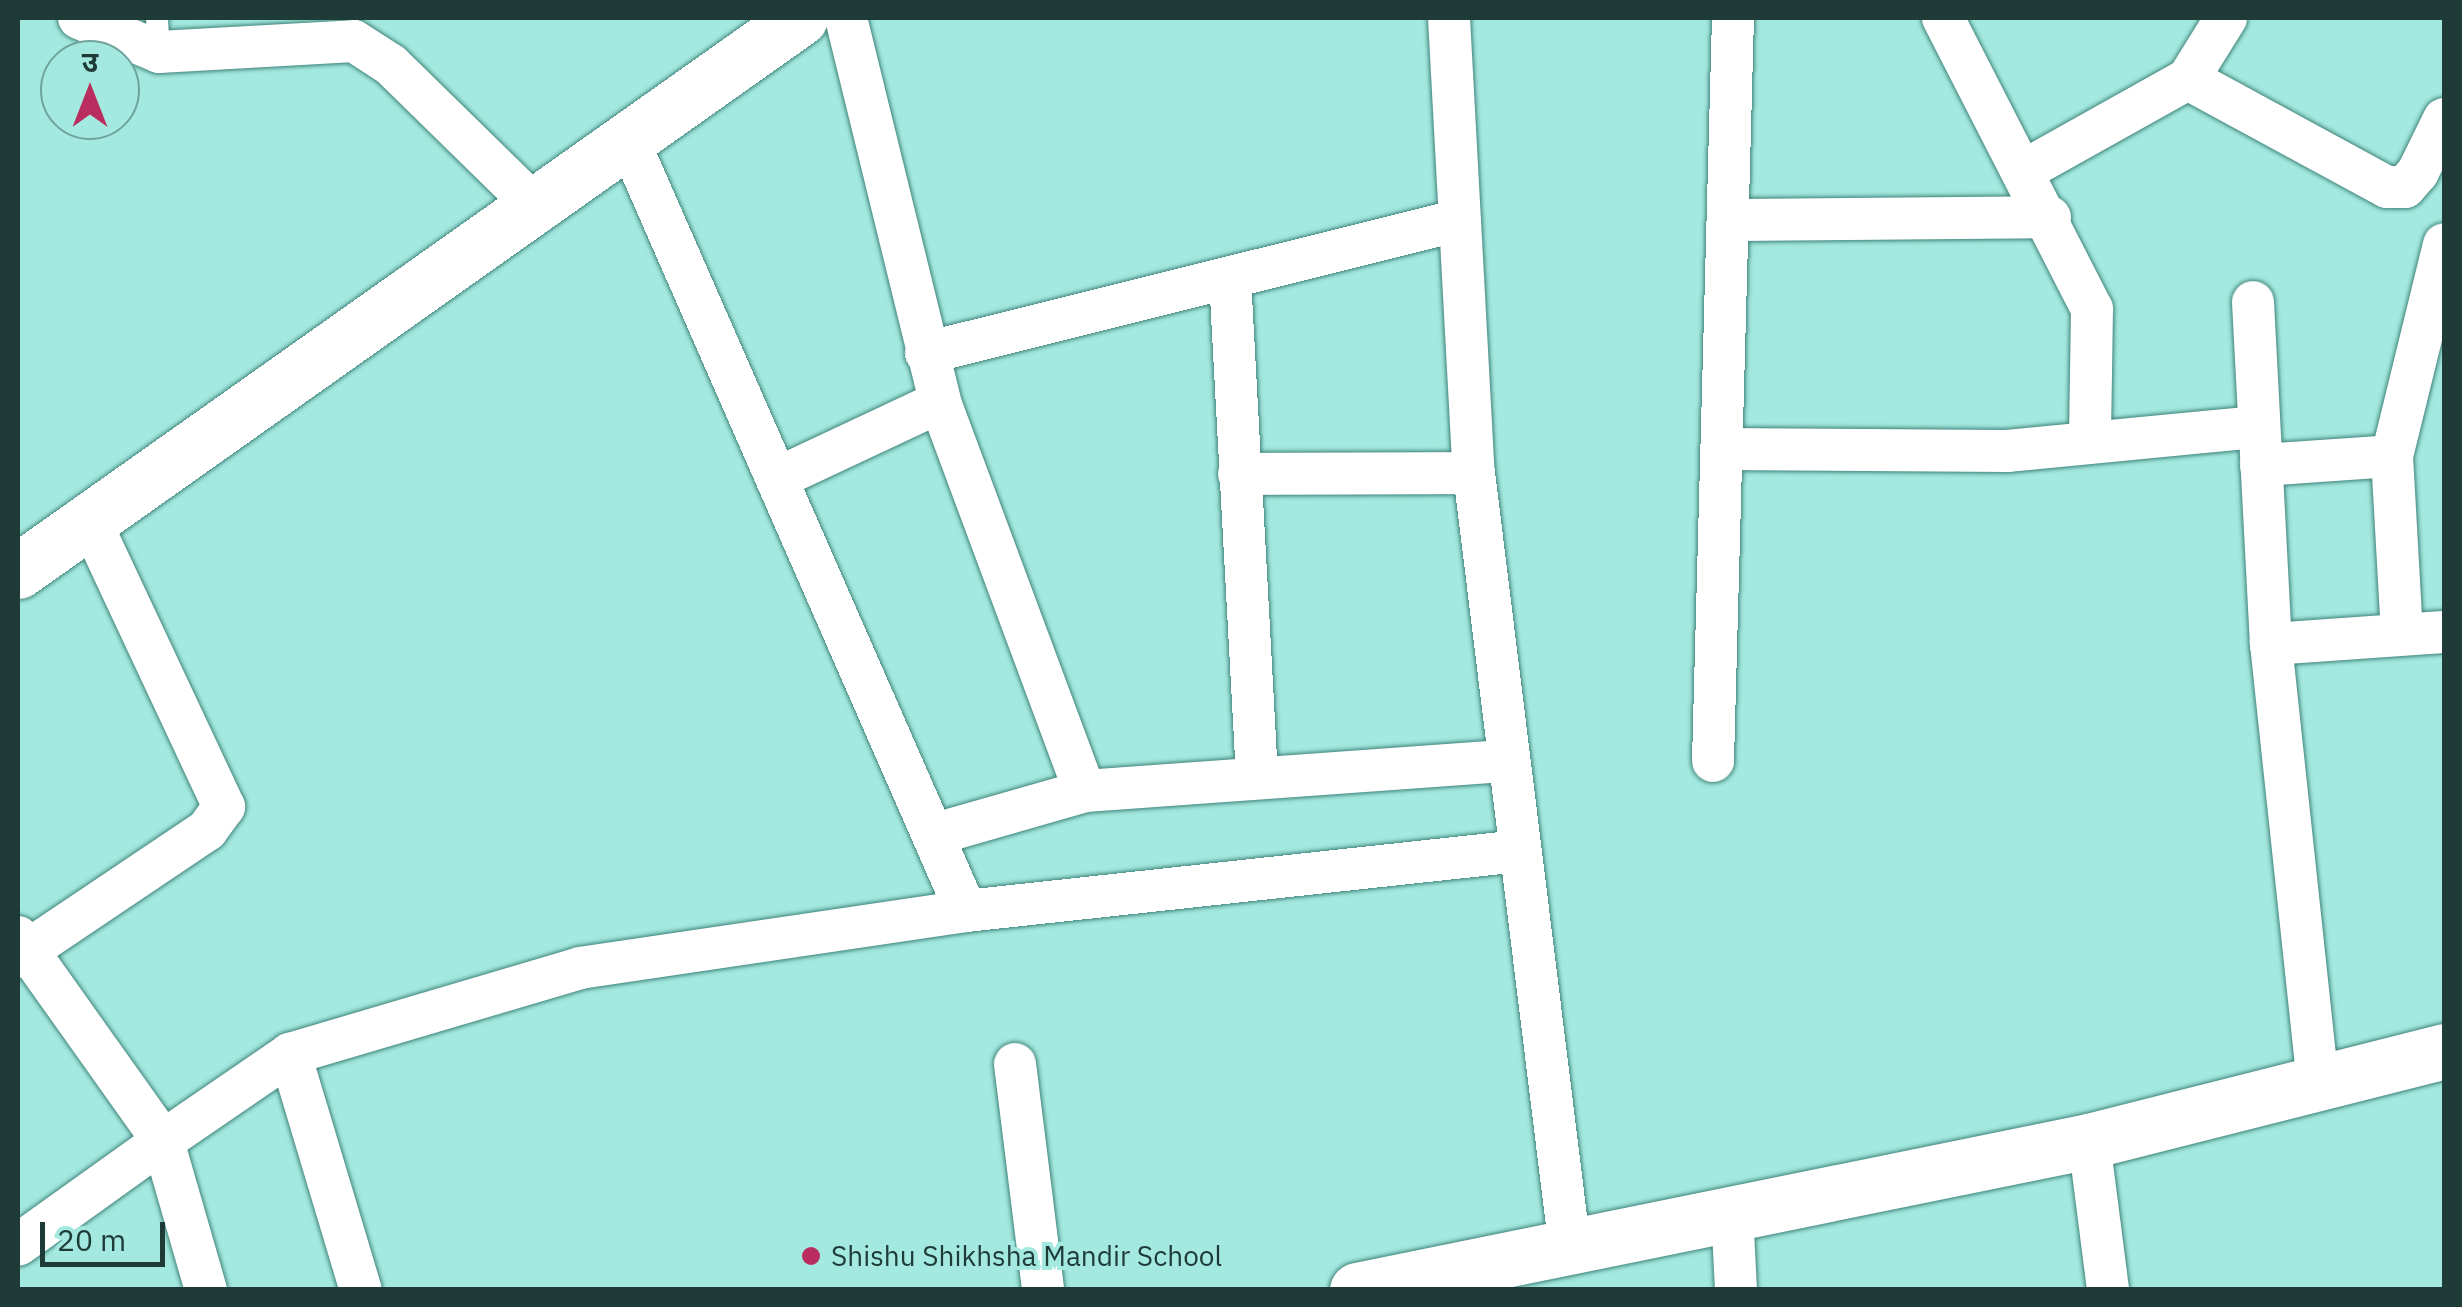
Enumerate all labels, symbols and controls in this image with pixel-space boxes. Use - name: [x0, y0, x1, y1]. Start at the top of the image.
- north arrow: [40, 40, 140, 140]
- text: उ: [82, 43, 98, 80]
- scale bar: [45, 1202, 170, 1264]
- text: 20 m: [57, 1220, 126, 1259]
- place label: Shishu Shikhsha Mandir School: [831, 1239, 1222, 1273]
- marker: Shishu Shikhsha Mandir School: [800, 1245, 822, 1267]

